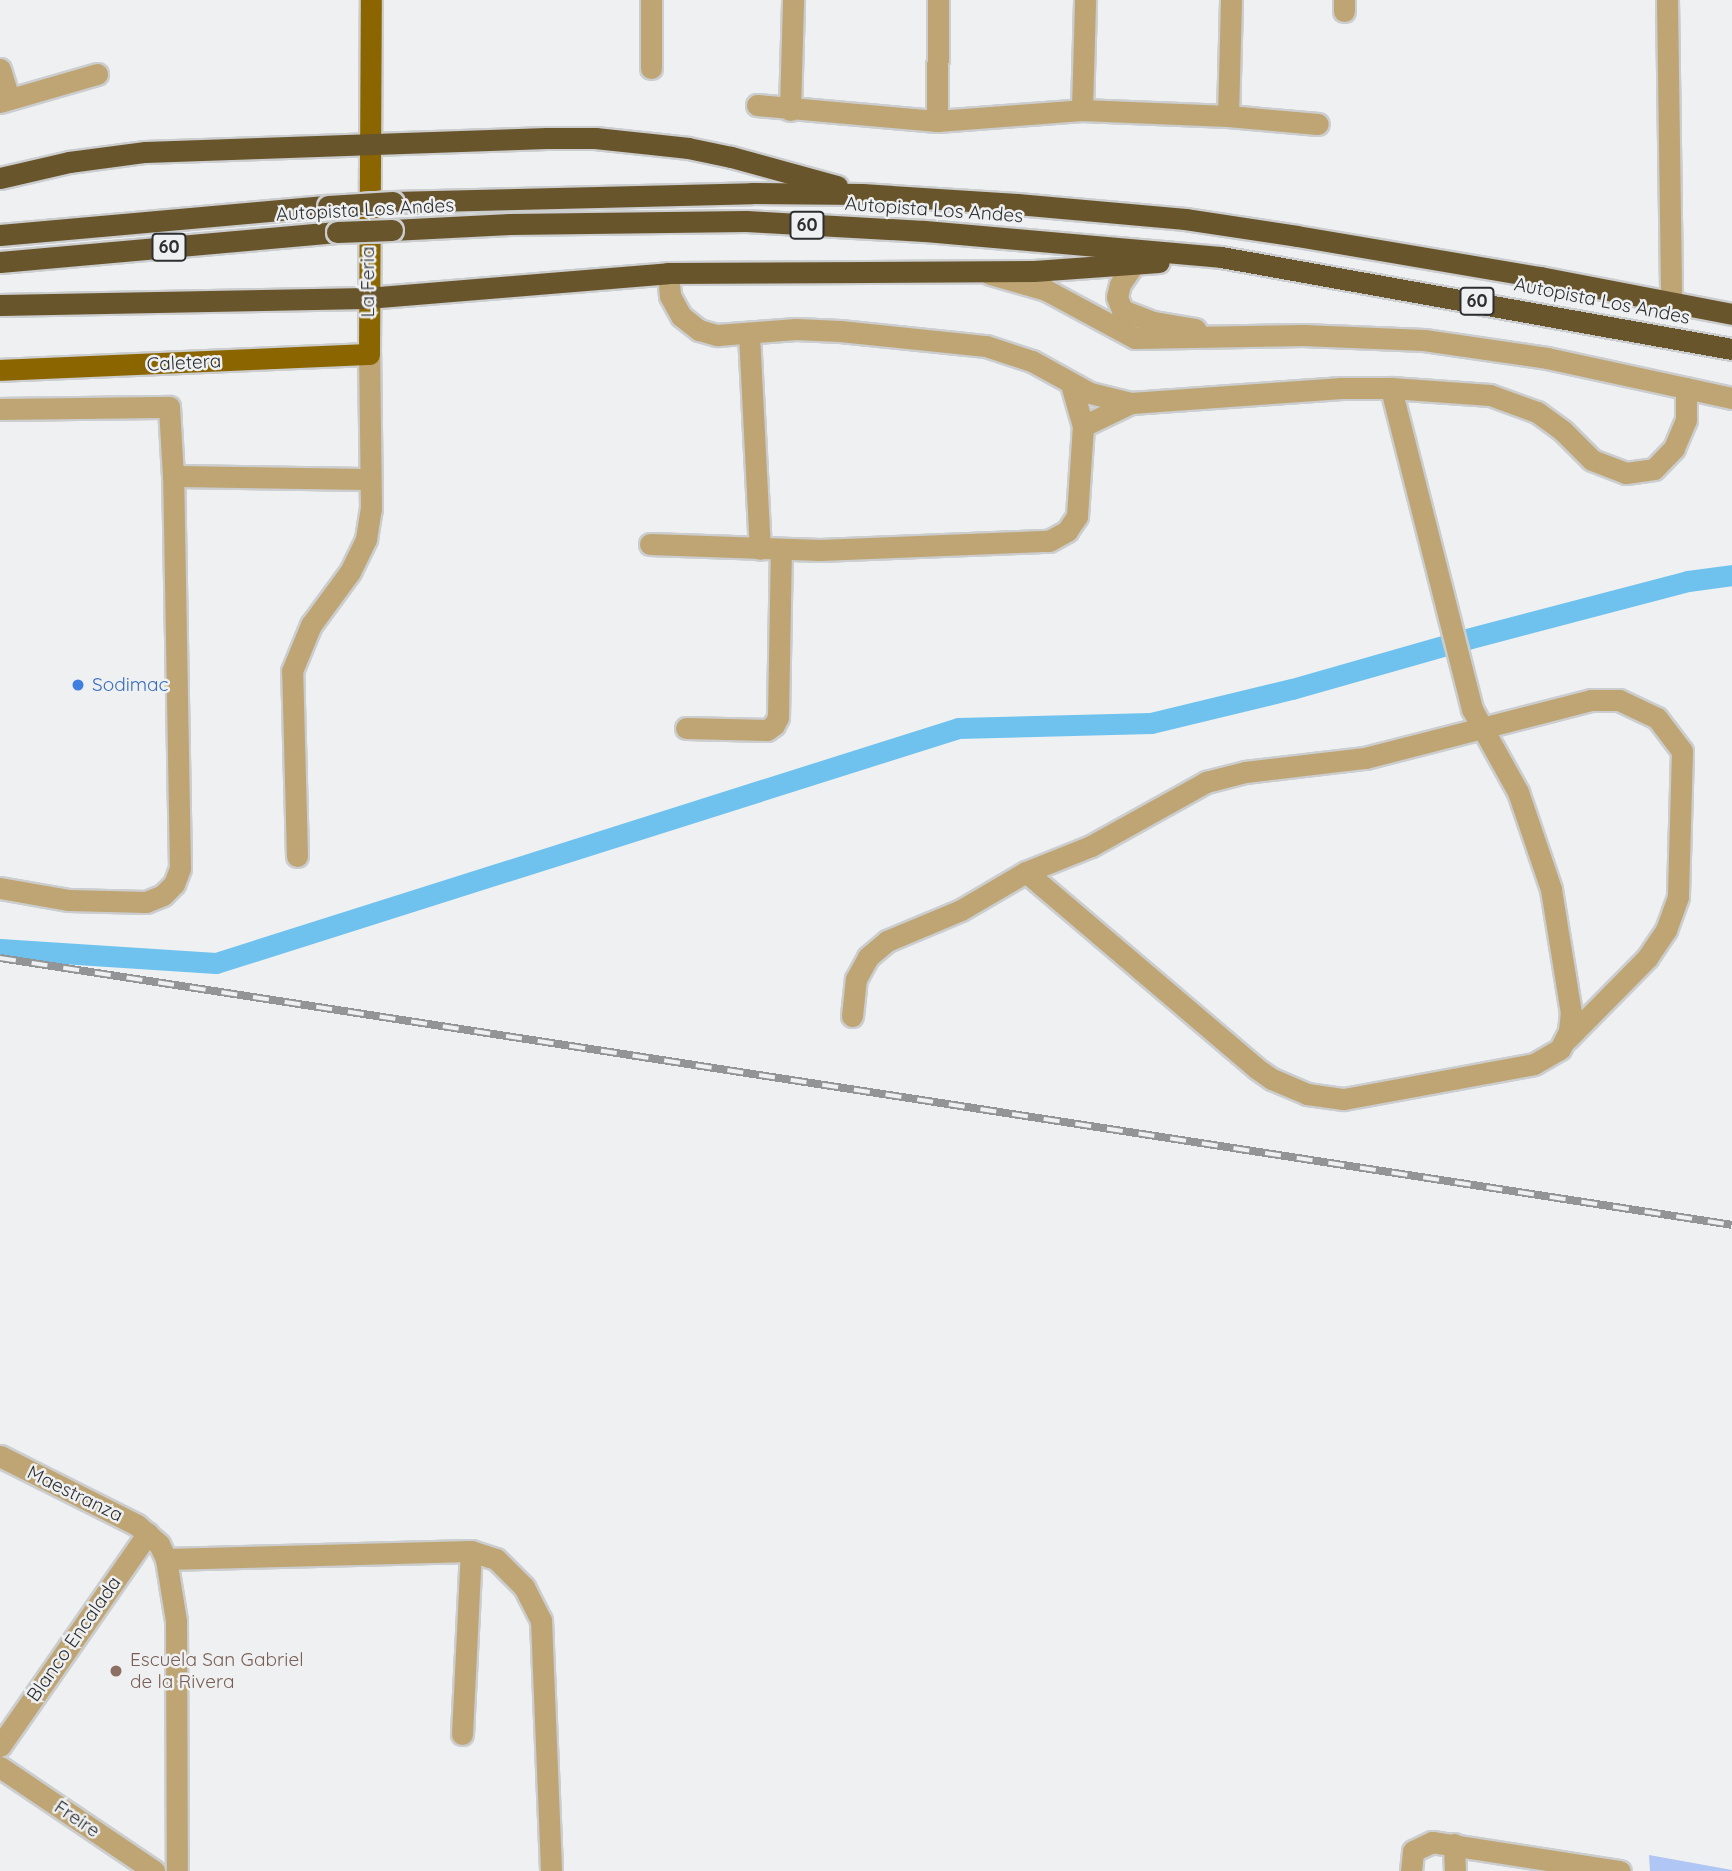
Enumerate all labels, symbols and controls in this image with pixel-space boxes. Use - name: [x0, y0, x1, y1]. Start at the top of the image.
- street label: Autopista Los Andes: [844, 192, 1024, 228]
- street label: Autopista Los Andes: [275, 194, 455, 226]
- road number: 60: [788, 210, 826, 240]
- road number: 60: [150, 232, 188, 262]
- street label: La Feria: [357, 247, 379, 317]
- street label: Autopista Los Andes: [1512, 273, 1692, 329]
- road number: 60: [1458, 286, 1496, 316]
- street label: Caletera: [146, 350, 222, 376]
- place label: Sodimac: [92, 674, 168, 696]
- marker: Sodimac: [70, 677, 86, 693]
- street label: Maestranza: [23, 1461, 127, 1527]
- street label: Blanco Encalada: [22, 1572, 126, 1706]
- place label: Escuela San Gabriel de la Rivera: [130, 1649, 304, 1693]
- marker: Escuela San Gabriel de la Rivera: [108, 1663, 124, 1679]
- street label: Freire: [50, 1796, 104, 1842]

